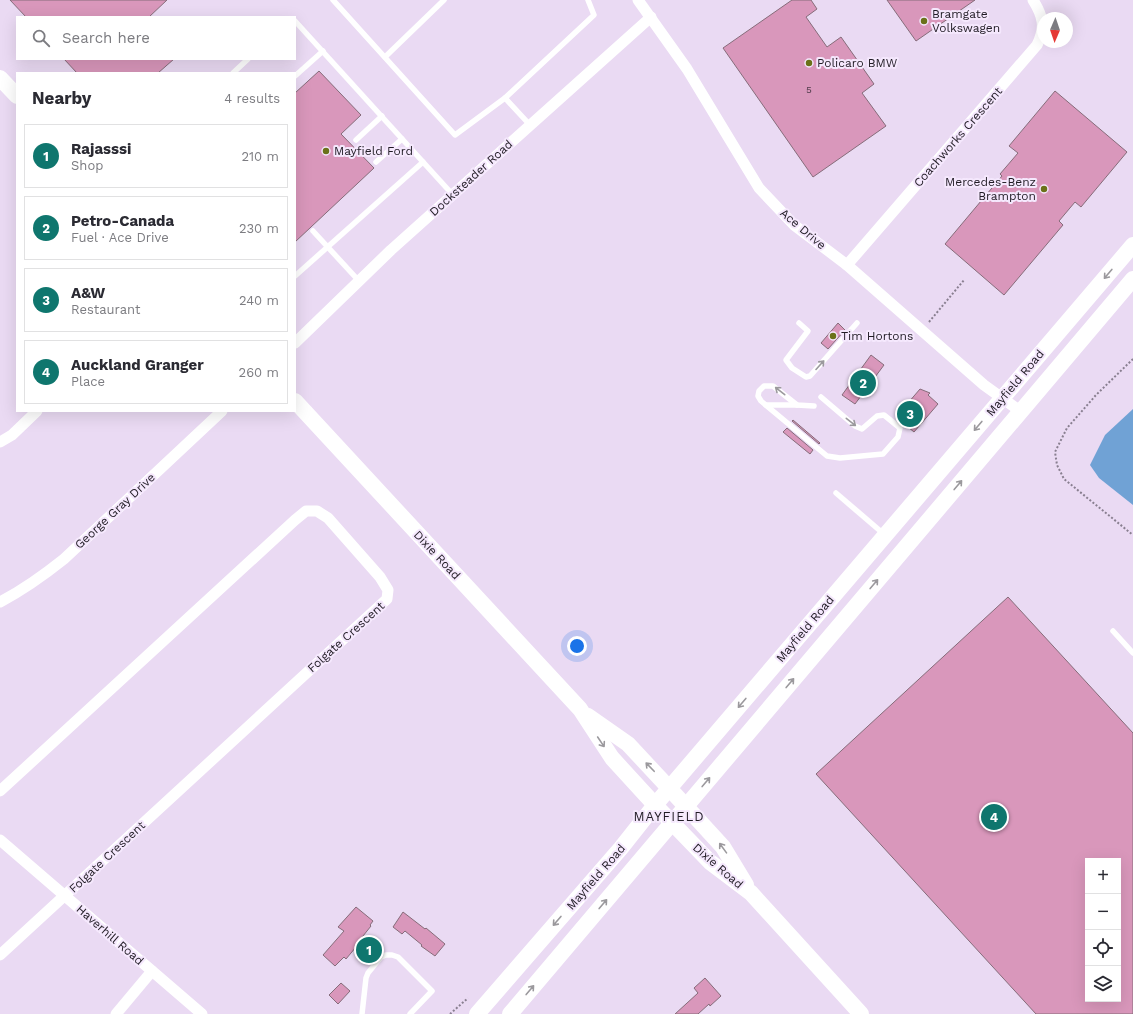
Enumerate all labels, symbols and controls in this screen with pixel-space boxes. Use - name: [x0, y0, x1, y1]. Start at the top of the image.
- place label: Bramgate Volkswagen: [932, 7, 1000, 35]
- north arrow: [1037, 12, 1073, 48]
- search box: [16, 16, 296, 60]
- marker: Bramgate Volkswagen: [919, 16, 929, 26]
- icon: search: [30, 27, 52, 49]
- text: Search here: [62, 29, 150, 47]
- place label: Policaro BMW: [817, 56, 898, 70]
- marker: Policaro BMW: [804, 58, 814, 68]
- house number: 5: [806, 84, 812, 95]
- street label: Coachworks Crescent: [911, 84, 1005, 190]
- text: Nearby: [32, 88, 91, 108]
- text: 4 results: [224, 91, 280, 106]
- street label: Docksteader Road: [427, 137, 515, 219]
- text: Rajasssi: [71, 140, 131, 158]
- place label: Mayfield Ford: [334, 144, 413, 158]
- marker: Mayfield Ford: [321, 146, 331, 156]
- text: 1: [43, 149, 49, 164]
- text: 210 m: [241, 149, 279, 164]
- text: Shop: [71, 158, 103, 173]
- place label: Mercedes-Benz Brampton: [945, 175, 1036, 203]
- marker: Mercedes-Benz Brampton: [1039, 184, 1049, 194]
- street label: Ace Drive: [777, 206, 829, 252]
- text: Petro-Canada: [71, 212, 174, 230]
- text: 2: [42, 221, 50, 236]
- text: 230 m: [239, 221, 279, 236]
- text: Fuel · Ace Drive: [71, 230, 169, 245]
- one-way arrow: [1103, 269, 1112, 280]
- text: A&W: [71, 284, 105, 302]
- text: 3: [42, 293, 50, 308]
- text: 240 m: [239, 293, 279, 308]
- text: Restaurant: [71, 302, 141, 317]
- place label: Tim Hortons: [841, 329, 913, 343]
- marker: Tim Hortons: [828, 331, 838, 341]
- street label: Mayfield Road: [983, 347, 1047, 419]
- text: Auckland Granger: [71, 356, 204, 374]
- one-way arrow: [816, 359, 825, 370]
- text: 4: [42, 365, 50, 380]
- text: 260 m: [239, 365, 279, 380]
- pin: 2: [850, 368, 876, 398]
- text: Place: [71, 374, 105, 389]
- one-way arrow: [774, 387, 785, 396]
- pin: 3: [897, 399, 923, 429]
- one-way arrow: [846, 418, 857, 427]
- one-way arrow: [973, 421, 982, 432]
- street label: George Gray Drive: [72, 470, 158, 552]
- one-way arrow: [954, 480, 963, 490]
- street label: Dixie Road: [411, 528, 463, 582]
- one-way arrow: [870, 579, 879, 589]
- street label: Mayfield Road: [773, 593, 837, 665]
- street label: Folgate Crescent: [305, 599, 387, 675]
- your location: [567, 636, 587, 656]
- one-way arrow: [786, 678, 795, 689]
- one-way arrow: [737, 698, 746, 709]
- one-way arrow: [597, 736, 605, 747]
- one-way arrow: [645, 762, 654, 772]
- one-way arrow: [701, 777, 710, 788]
- pin: 4: [981, 802, 1007, 832]
- district label: MAYFIELD: [633, 809, 705, 824]
- street label: Folgate Crescent: [66, 818, 148, 896]
- street label: Dixie Road: [690, 840, 746, 892]
- street label: Mayfield Road: [564, 841, 628, 913]
- one-way arrow: [718, 843, 727, 854]
- map controls: [1085, 858, 1121, 1002]
- button: +: [1085, 858, 1121, 894]
- button: −: [1085, 894, 1121, 930]
- one-way arrow: [598, 899, 607, 909]
- street label: Haverhill Road: [74, 902, 146, 968]
- one-way arrow: [553, 916, 562, 926]
- button: locate: [1085, 930, 1121, 966]
- pin: 1: [356, 935, 382, 965]
- button: layers: [1085, 966, 1121, 1002]
- one-way arrow: [526, 985, 535, 995]

